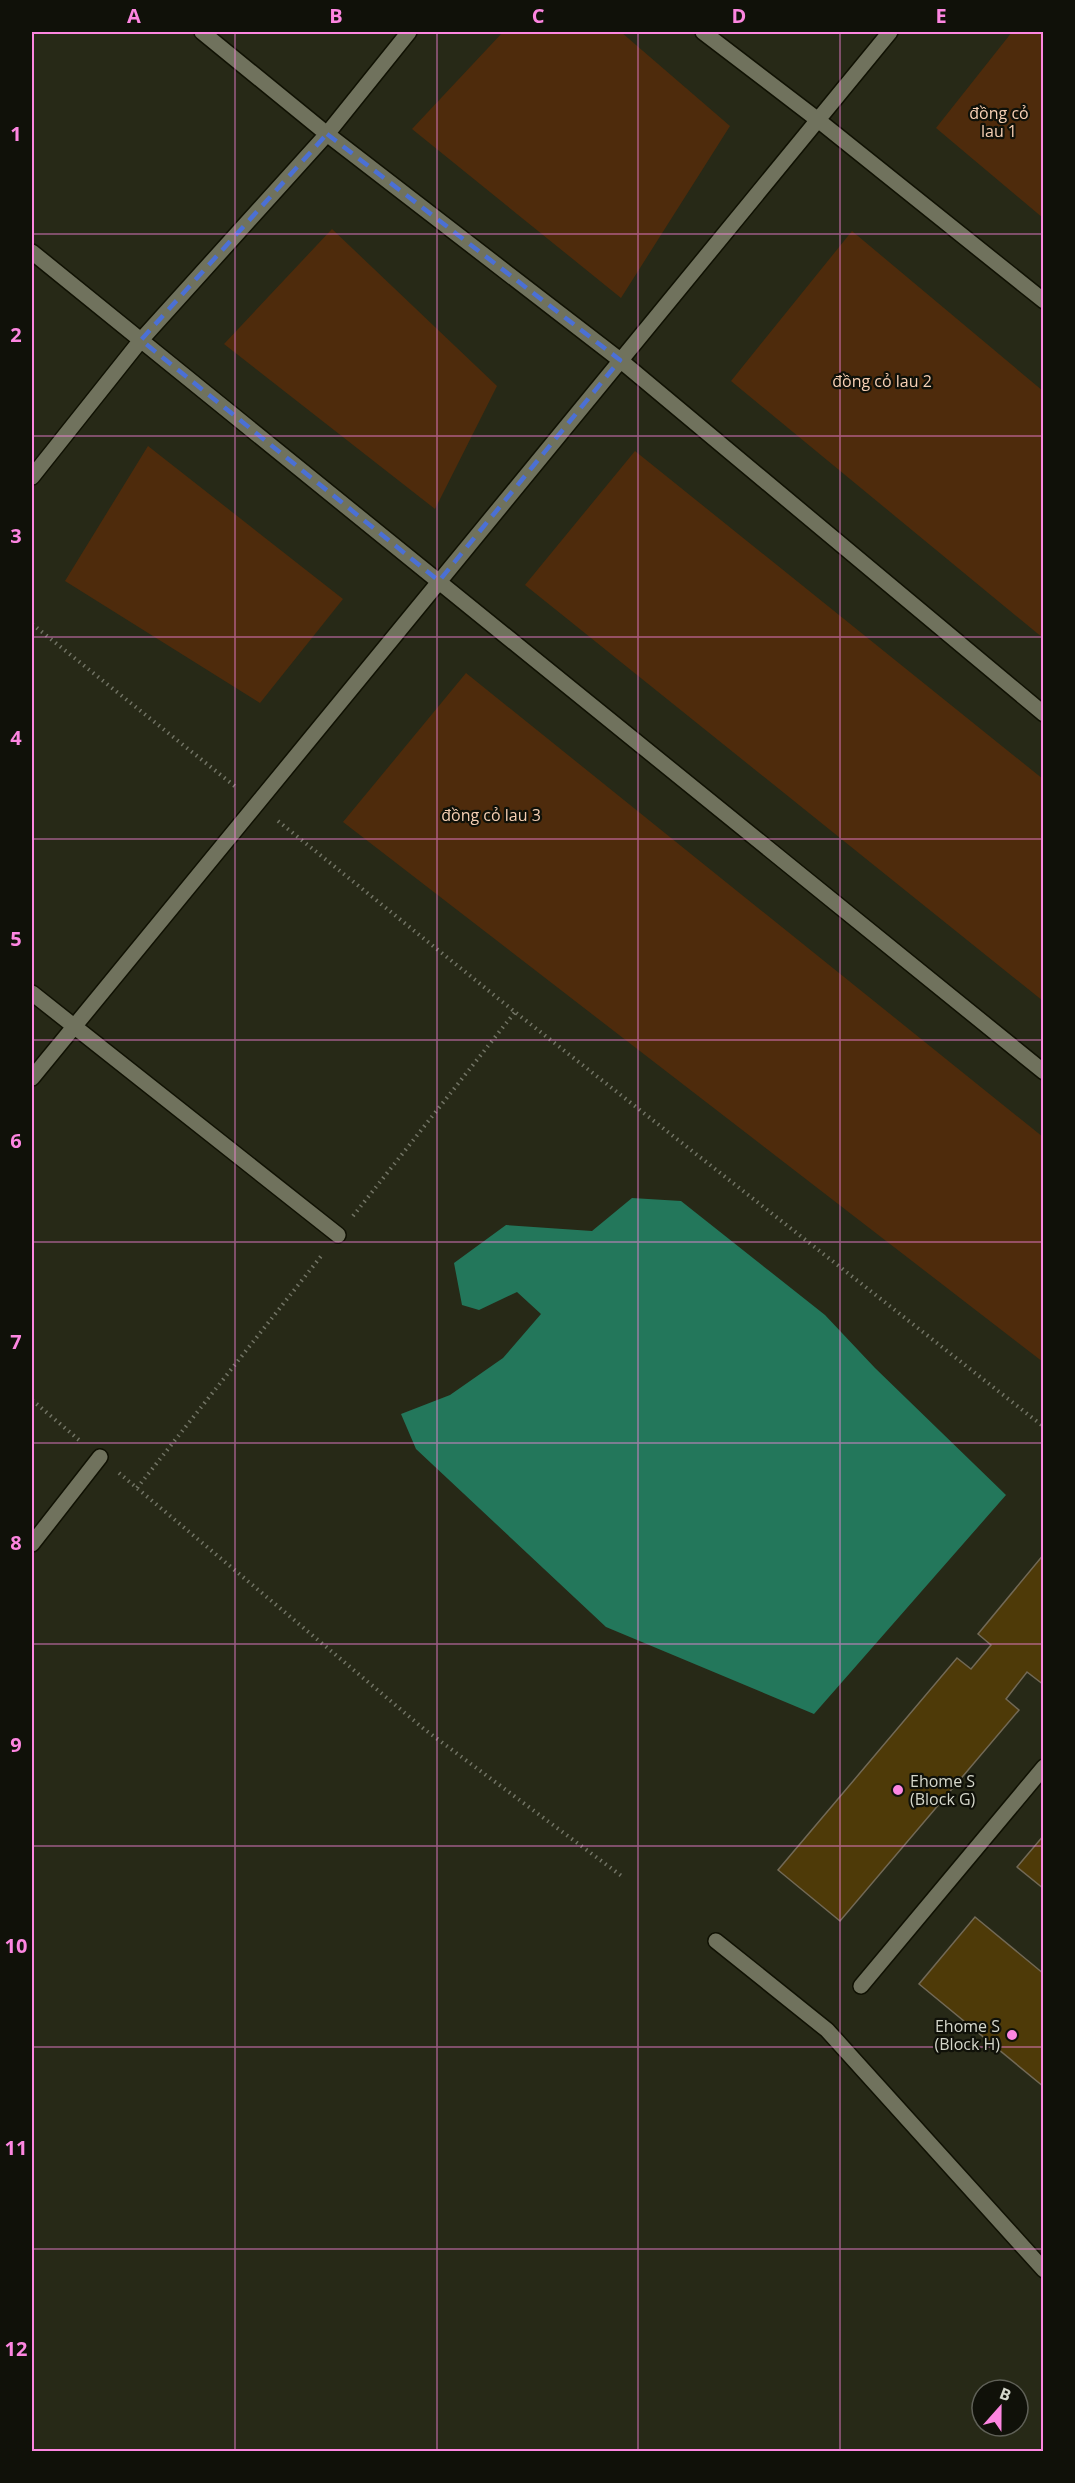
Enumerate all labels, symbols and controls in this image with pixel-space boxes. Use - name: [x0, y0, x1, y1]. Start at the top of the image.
- text: A: [127, 2, 141, 29]
- text: B: [329, 2, 343, 29]
- text: C: [532, 2, 545, 29]
- text: D: [732, 2, 746, 29]
- text: E: [935, 2, 947, 29]
- park label: đồng cỏ lau 1: [969, 102, 1029, 142]
- text: 1: [10, 120, 22, 147]
- text: 2: [10, 321, 22, 348]
- park label: đồng cỏ lau 2: [832, 370, 932, 392]
- text: 3: [10, 522, 22, 549]
- text: 4: [10, 724, 22, 751]
- park label: đồng cỏ lau 3: [441, 804, 541, 826]
- text: 5: [10, 925, 22, 952]
- text: 6: [10, 1127, 22, 1154]
- text: 7: [10, 1328, 22, 1355]
- text: 8: [10, 1529, 22, 1556]
- text: 9: [10, 1731, 22, 1758]
- place label: Ehome S (Block G): [910, 1770, 976, 1810]
- marker: Ehome S (Block G): [891, 1783, 905, 1797]
- text: 10: [5, 1932, 27, 1959]
- place label: Ehome S (Block H): [935, 2015, 1000, 2055]
- marker: Ehome S (Block H): [1005, 2028, 1019, 2042]
- text: 11: [5, 2134, 27, 2161]
- text: 12: [5, 2335, 27, 2362]
- north arrow: [970, 2378, 1030, 2438]
- text: B: [996, 2382, 1014, 2406]

